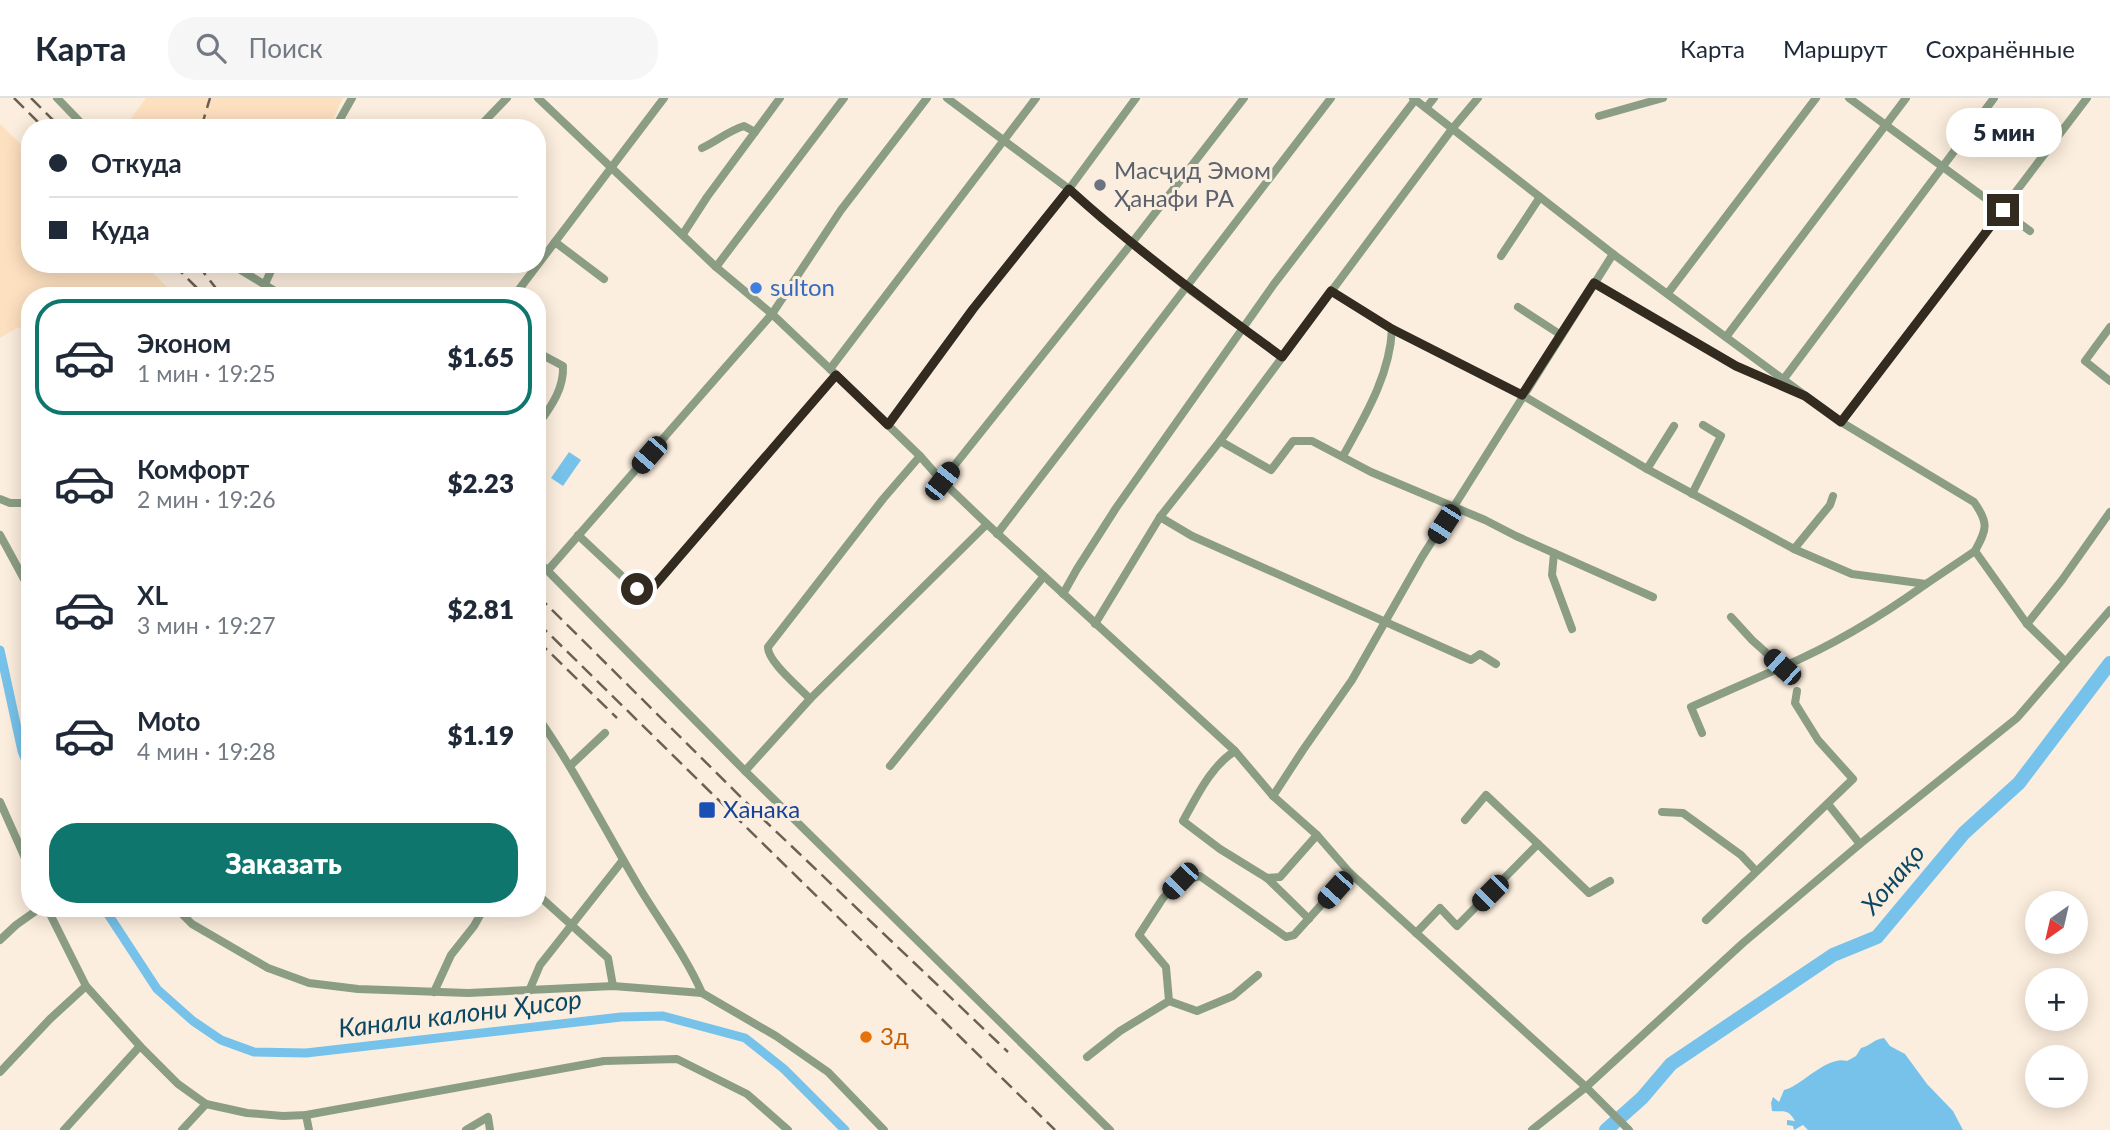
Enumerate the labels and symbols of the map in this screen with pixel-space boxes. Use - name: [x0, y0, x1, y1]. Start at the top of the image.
- callout: 5 мин: [1945, 108, 2061, 158]
- place label: Масҷид Эмом Ҳанафи РА: [1114, 155, 1271, 212]
- marker: Масҷид Эмом Ҳанафи РА: [1092, 177, 1108, 193]
- route end: [1987, 194, 2019, 226]
- place label: sulton: [770, 272, 835, 301]
- marker: sulton: [748, 280, 764, 296]
- car: [628, 432, 671, 478]
- car: [921, 458, 964, 504]
- car: [1424, 501, 1465, 547]
- route start: [621, 573, 653, 605]
- car: [1760, 645, 1805, 689]
- place label: Ханака: [723, 794, 800, 823]
- marker: Ханака: [697, 800, 717, 820]
- water label: Хонақо: [1853, 837, 1931, 921]
- car: [1158, 859, 1203, 903]
- car: [1314, 867, 1357, 913]
- car: [1468, 871, 1513, 915]
- north arrow: [2025, 891, 2088, 954]
- water label: Канали калони Ҳисор: [336, 982, 583, 1044]
- place label: 3д: [880, 1021, 909, 1050]
- marker: 3д: [858, 1029, 874, 1045]

